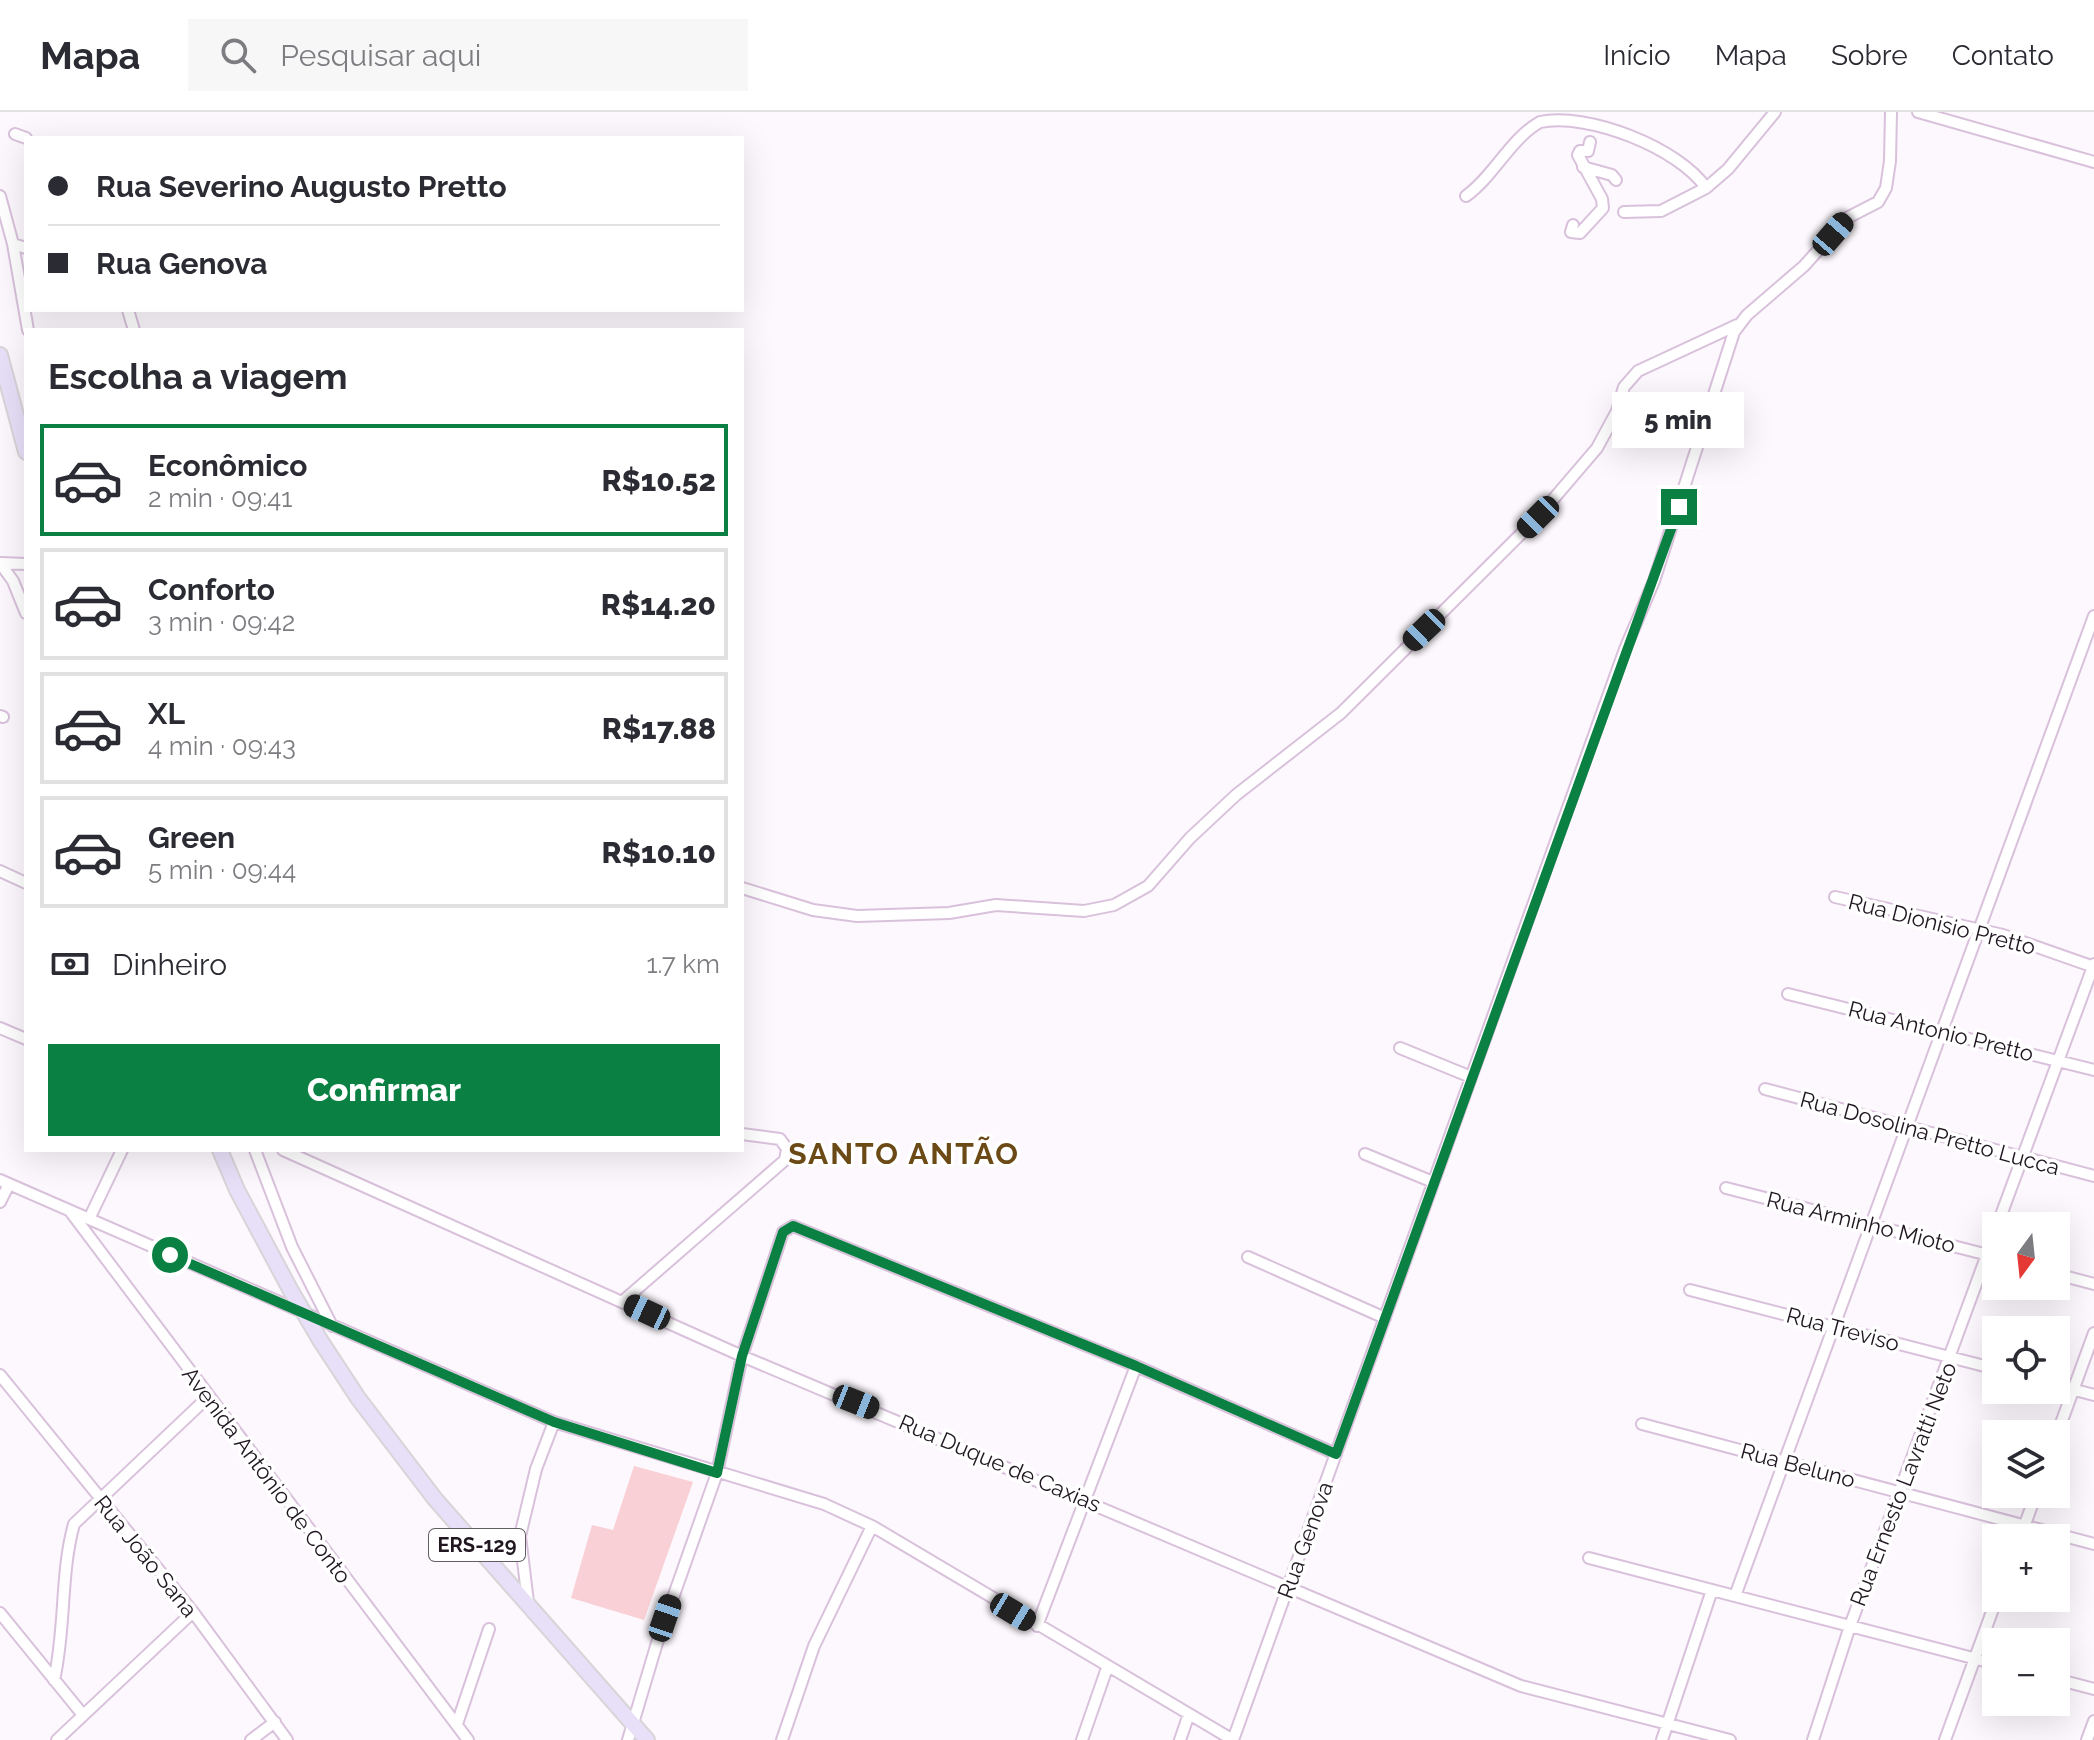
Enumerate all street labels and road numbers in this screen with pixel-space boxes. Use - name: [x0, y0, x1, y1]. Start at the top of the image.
- street label: Rua Dionisio Pretto: [1846, 888, 2038, 960]
- street label: Rua Antonio Pretto: [1846, 995, 2036, 1067]
- street label: Rua Dosolina Pretto Lucca: [1797, 1086, 2063, 1180]
- street label: Rua Arminho Mioto: [1764, 1186, 1958, 1258]
- street label: Rua Treviso: [1784, 1301, 1902, 1357]
- street label: Rua Ernesto Lavratti Neto: [1844, 1358, 1962, 1610]
- street label: Avenida Antônio de Conto: [177, 1362, 357, 1588]
- street label: Rua Duque de Caxias: [895, 1409, 1105, 1517]
- street label: Rua Beluno: [1738, 1437, 1858, 1493]
- street label: Rua Genova: [1272, 1478, 1338, 1602]
- street label: Rua João Sana: [89, 1490, 203, 1622]
- road number: ERS-129: [429, 1529, 525, 1561]

